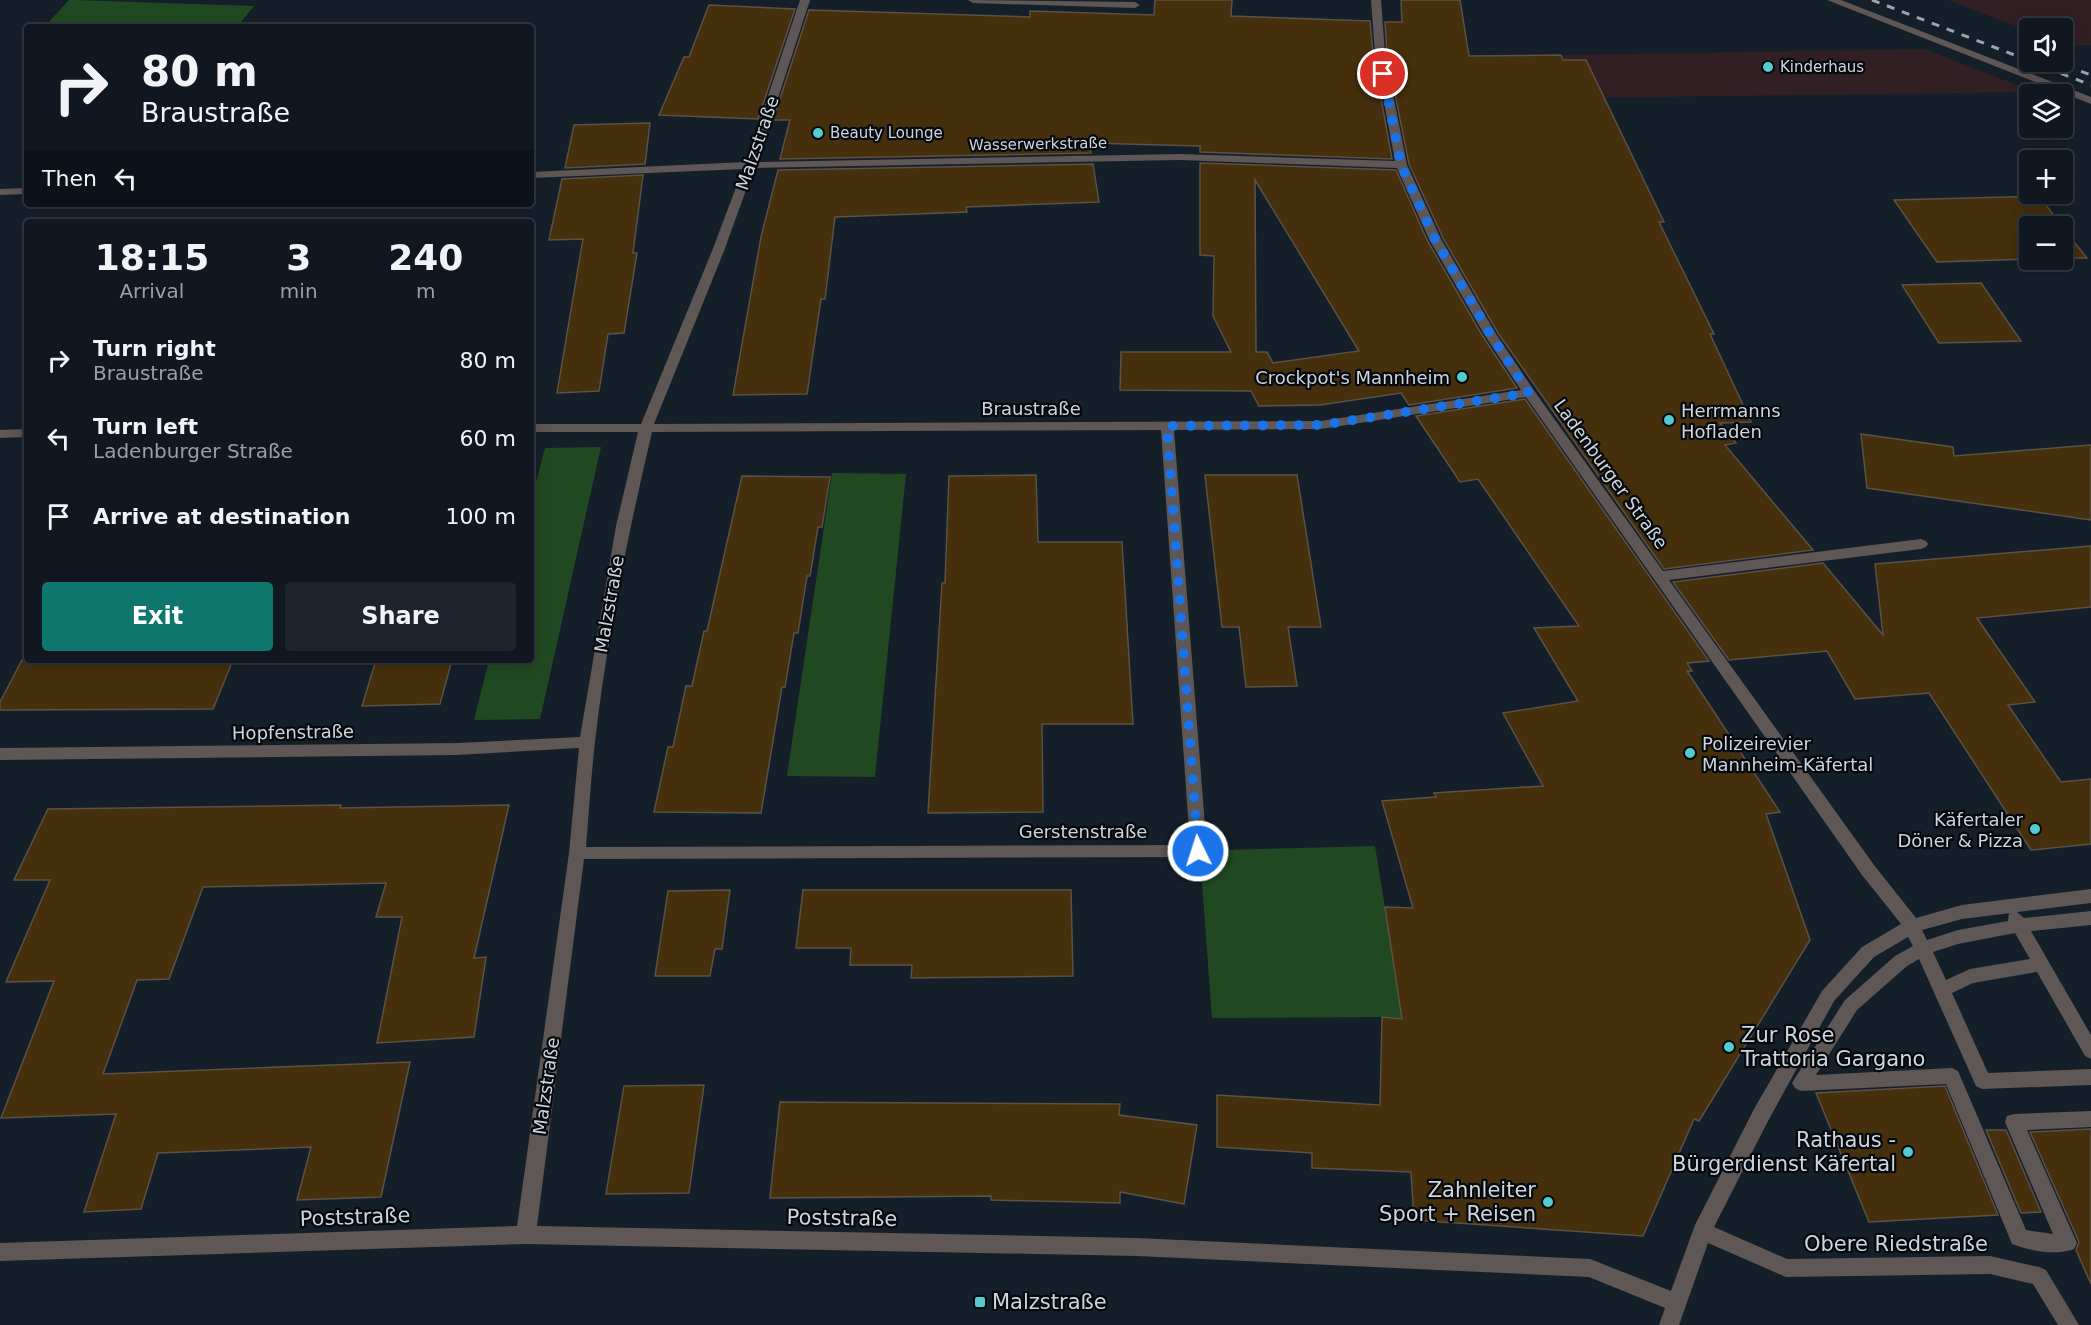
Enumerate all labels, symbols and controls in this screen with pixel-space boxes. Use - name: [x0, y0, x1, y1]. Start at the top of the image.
- map controls: [2019, 18, 2073, 270]
- button: sound: [2019, 18, 2073, 72]
- text: 80 m: [141, 47, 258, 96]
- icon: right: [42, 48, 120, 126]
- pin: [1357, 48, 1408, 99]
- icon: arrive: [1366, 57, 1399, 90]
- place label: Kinderhaus: [1780, 58, 1864, 76]
- marker: Kinderhaus: [1761, 60, 1775, 74]
- button: layers: [2019, 84, 2073, 138]
- street label: Malzstraße: [731, 93, 783, 193]
- text: Braustraße: [141, 97, 290, 128]
- place label: Beauty Lounge: [830, 124, 943, 142]
- marker: Beauty Lounge: [811, 126, 825, 140]
- street label: Wasserwerkstraße: [969, 134, 1107, 154]
- button: +: [2019, 150, 2073, 204]
- icon: left: [109, 162, 142, 195]
- text: Then: [42, 166, 97, 191]
- button: −: [2019, 216, 2073, 270]
- text: 18:15: [95, 237, 209, 278]
- text: 3: [286, 237, 311, 278]
- text: 240: [388, 237, 463, 278]
- text: Arrival: [119, 279, 184, 303]
- text: min: [280, 279, 318, 303]
- text: m: [416, 279, 436, 303]
- text: Turn right: [93, 336, 216, 361]
- icon: right: [42, 344, 75, 377]
- text: 80 m: [460, 348, 516, 373]
- text: Braustraße: [93, 361, 204, 385]
- place label: Crockpot's Mannheim: [1255, 367, 1450, 388]
- marker: Crockpot's Mannheim: [1455, 370, 1469, 384]
- street label: Ladenburger Straße: [1550, 395, 1672, 553]
- street label: Braustraße: [981, 398, 1081, 419]
- place label: Herrmanns Hofladen: [1681, 400, 1781, 442]
- marker: Herrmanns Hofladen: [1662, 413, 1676, 427]
- text: Turn left: [93, 414, 198, 439]
- icon: left: [42, 422, 75, 455]
- text: 60 m: [460, 426, 516, 451]
- text: Ladenburger Straße: [93, 439, 293, 463]
- icon: arrive: [42, 500, 75, 533]
- text: Arrive at destination: [93, 504, 350, 529]
- text: 100 m: [446, 504, 516, 529]
- street label: Malzstraße: [590, 554, 628, 654]
- button: Exit: [42, 582, 273, 651]
- button: Share: [285, 582, 516, 651]
- street label: Hopfenstraße: [232, 720, 354, 744]
- place label: Polizeirevier Mannheim-Käfertal: [1702, 733, 1873, 775]
- marker: Polizeirevier Mannheim-Käfertal: [1683, 746, 1697, 760]
- place label: Käfertaler Döner & Pizza: [1897, 809, 2024, 851]
- position arrow: [1166, 819, 1230, 883]
- street label: Gerstenstraße: [1019, 821, 1147, 842]
- marker: Käfertaler Döner & Pizza: [2028, 822, 2042, 836]
- place label: Zur Rose Trattoria Gargano: [1740, 1023, 1925, 1071]
- street label: Malzstraße: [529, 1036, 563, 1136]
- marker: Zur Rose Trattoria Gargano: [1722, 1040, 1736, 1054]
- place label: Rathaus - Bürgerdienst Käfertal: [1672, 1128, 1896, 1176]
- marker: Rathaus - Bürgerdienst Käfertal: [1901, 1145, 1915, 1159]
- place label: Zahnleiter Sport + Reisen: [1379, 1178, 1536, 1226]
- marker: Zahnleiter Sport + Reisen: [1541, 1195, 1555, 1209]
- street label: Poststraße: [299, 1203, 411, 1231]
- street label: Poststraße: [786, 1205, 898, 1231]
- street label: Obere Riedstraße: [1804, 1232, 1988, 1256]
- place label: Malzstraße: [992, 1290, 1107, 1314]
- marker: Malzstraße: [973, 1295, 987, 1309]

